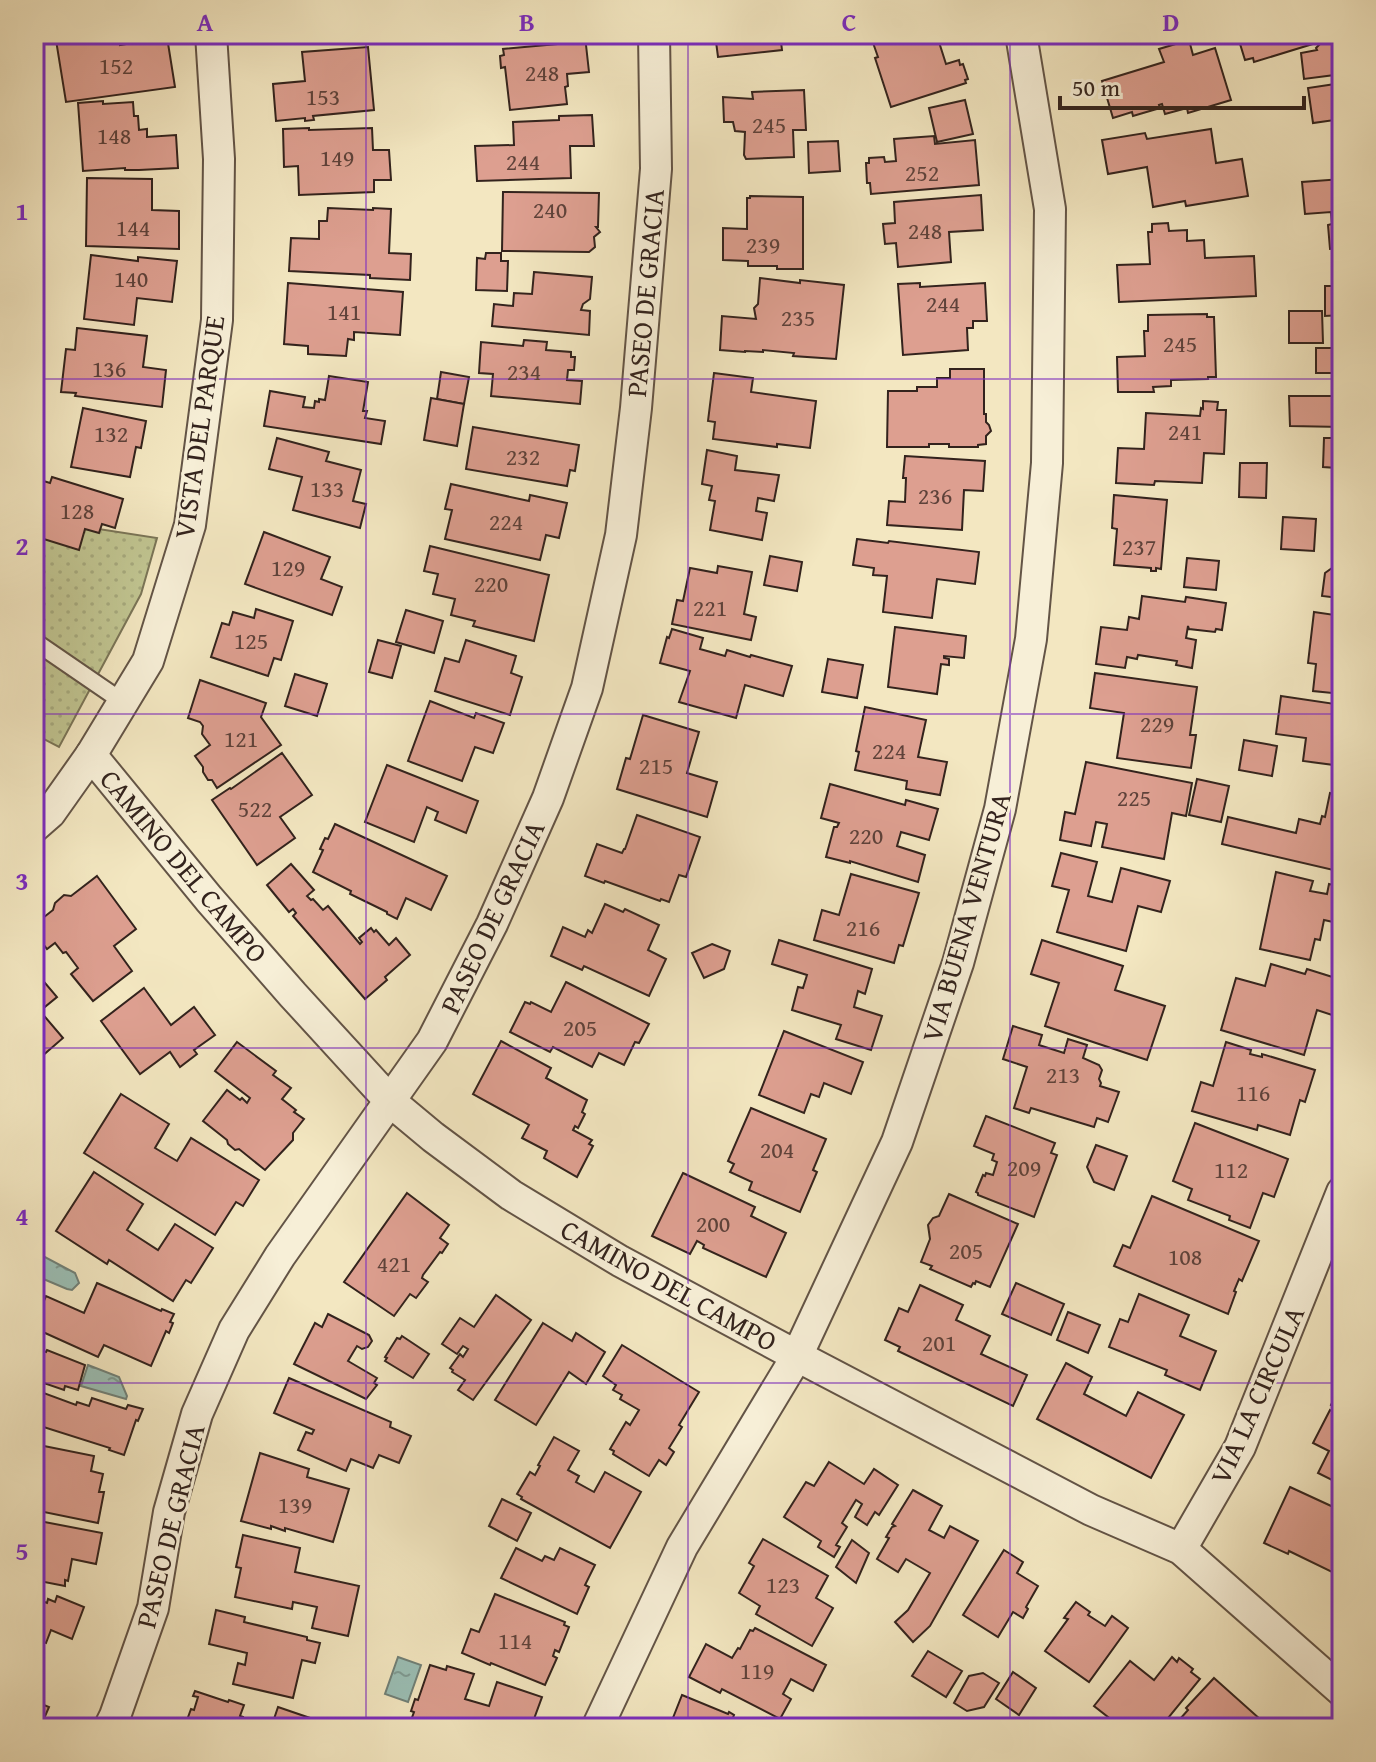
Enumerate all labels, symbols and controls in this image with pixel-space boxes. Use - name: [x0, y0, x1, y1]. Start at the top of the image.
- text: A: [197, 2, 214, 41]
- text: B: [519, 2, 535, 41]
- text: C: [842, 2, 856, 41]
- text: D: [1163, 2, 1179, 41]
- house number: 152: [99, 48, 133, 83]
- house number: 248: [525, 55, 559, 90]
- scale bar: [1060, 60, 1304, 110]
- text: 50 m: [1072, 70, 1120, 105]
- house number: 153: [306, 79, 340, 114]
- house number: 245: [752, 107, 786, 142]
- house number: 148: [97, 118, 131, 153]
- house number: 149: [320, 140, 354, 175]
- house number: 244: [506, 144, 540, 179]
- house number: 252: [905, 155, 939, 190]
- street label: PASEO DE GRACIA: [615, 187, 674, 399]
- text: 1: [15, 191, 29, 230]
- house number: 240: [533, 192, 567, 227]
- house number: 144: [116, 210, 150, 245]
- house number: 248: [908, 213, 942, 248]
- house number: 239: [746, 227, 780, 262]
- house number: 140: [114, 261, 148, 296]
- house number: 244: [926, 286, 960, 321]
- house number: 141: [327, 294, 361, 329]
- house number: 235: [781, 300, 815, 335]
- street label: VISTA DEL PARQUE: [163, 313, 234, 541]
- house number: 245: [1163, 326, 1197, 361]
- house number: 136: [92, 351, 126, 386]
- house number: 234: [507, 354, 541, 389]
- house number: 241: [1168, 414, 1202, 449]
- house number: 132: [94, 416, 128, 451]
- house number: 232: [506, 439, 540, 474]
- house number: 133: [310, 471, 344, 506]
- house number: 236: [918, 478, 952, 513]
- house number: 128: [60, 493, 94, 528]
- house number: 224: [489, 504, 523, 539]
- text: 2: [15, 526, 29, 565]
- house number: 237: [1122, 529, 1156, 564]
- house number: 129: [271, 550, 305, 585]
- house number: 220: [474, 566, 508, 601]
- house number: 221: [693, 590, 727, 625]
- house number: 125: [234, 623, 268, 658]
- house number: 229: [1140, 706, 1174, 741]
- house number: 121: [224, 721, 258, 756]
- house number: 224: [872, 733, 906, 768]
- house number: 215: [639, 748, 673, 783]
- street label: CAMINO DEL CAMPO: [91, 760, 278, 971]
- house number: 225: [1117, 780, 1151, 815]
- street label: VIA BUENA VENTURA: [910, 787, 1021, 1047]
- house number: 522: [238, 791, 272, 826]
- street label: PASEO DE GRACIA: [429, 814, 554, 1020]
- house number: 220: [849, 818, 883, 853]
- text: 3: [15, 861, 29, 900]
- house number: 216: [846, 910, 880, 945]
- house number: 205: [563, 1010, 597, 1045]
- house number: 213: [1046, 1057, 1080, 1092]
- house number: 116: [1236, 1075, 1270, 1110]
- house number: 204: [760, 1132, 794, 1167]
- house number: 209: [1007, 1150, 1041, 1185]
- house number: 112: [1214, 1152, 1248, 1187]
- text: 4: [15, 1196, 29, 1235]
- house number: 200: [696, 1206, 730, 1241]
- street label: CAMINO DEL CAMPO: [554, 1208, 785, 1361]
- house number: 205: [949, 1233, 983, 1268]
- house number: 108: [1168, 1239, 1202, 1274]
- house number: 421: [377, 1246, 411, 1281]
- street label: VIA LA CIRCULA: [1199, 1299, 1314, 1490]
- house number: 201: [922, 1325, 956, 1360]
- street label: PASEO DE GRACIA: [124, 1420, 215, 1632]
- house number: 139: [278, 1487, 312, 1522]
- text: 5: [15, 1531, 29, 1570]
- house number: 123: [766, 1567, 800, 1602]
- house number: 114: [498, 1623, 532, 1658]
- house number: 119: [740, 1653, 774, 1688]

